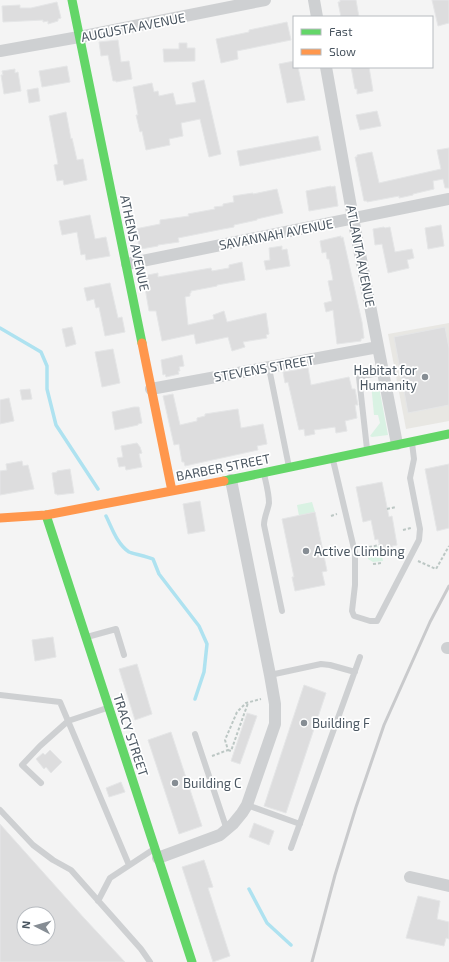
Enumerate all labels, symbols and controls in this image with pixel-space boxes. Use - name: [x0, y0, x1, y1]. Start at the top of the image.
- street label: AUGUSTA AVENUE: [79, 9, 187, 45]
- legend: [293, 16, 433, 68]
- text: Fast: [329, 24, 353, 38]
- text: Slow: [329, 44, 356, 58]
- street label: ATHENS AVENUE: [117, 193, 153, 293]
- street label: ATLANTA AVENUE: [343, 203, 379, 309]
- street label: SAVANNAH AVENUE: [217, 215, 335, 253]
- street label: STEVENS STREET: [213, 351, 316, 385]
- place label: Habitat for Humanity: [353, 362, 417, 393]
- marker: Habitat for Humanity: [420, 372, 430, 382]
- street label: BARBER STREET: [175, 450, 272, 484]
- place label: Active Climbing: [314, 543, 405, 559]
- marker: Active Climbing: [301, 546, 311, 556]
- street label: TRACY STREET: [110, 692, 152, 779]
- place label: Building F: [312, 715, 370, 731]
- marker: Building F: [299, 718, 309, 728]
- place label: Building C: [183, 775, 241, 791]
- marker: Building C: [170, 778, 180, 788]
- north arrow: [16, 906, 56, 946]
- text: N: [19, 920, 32, 930]

